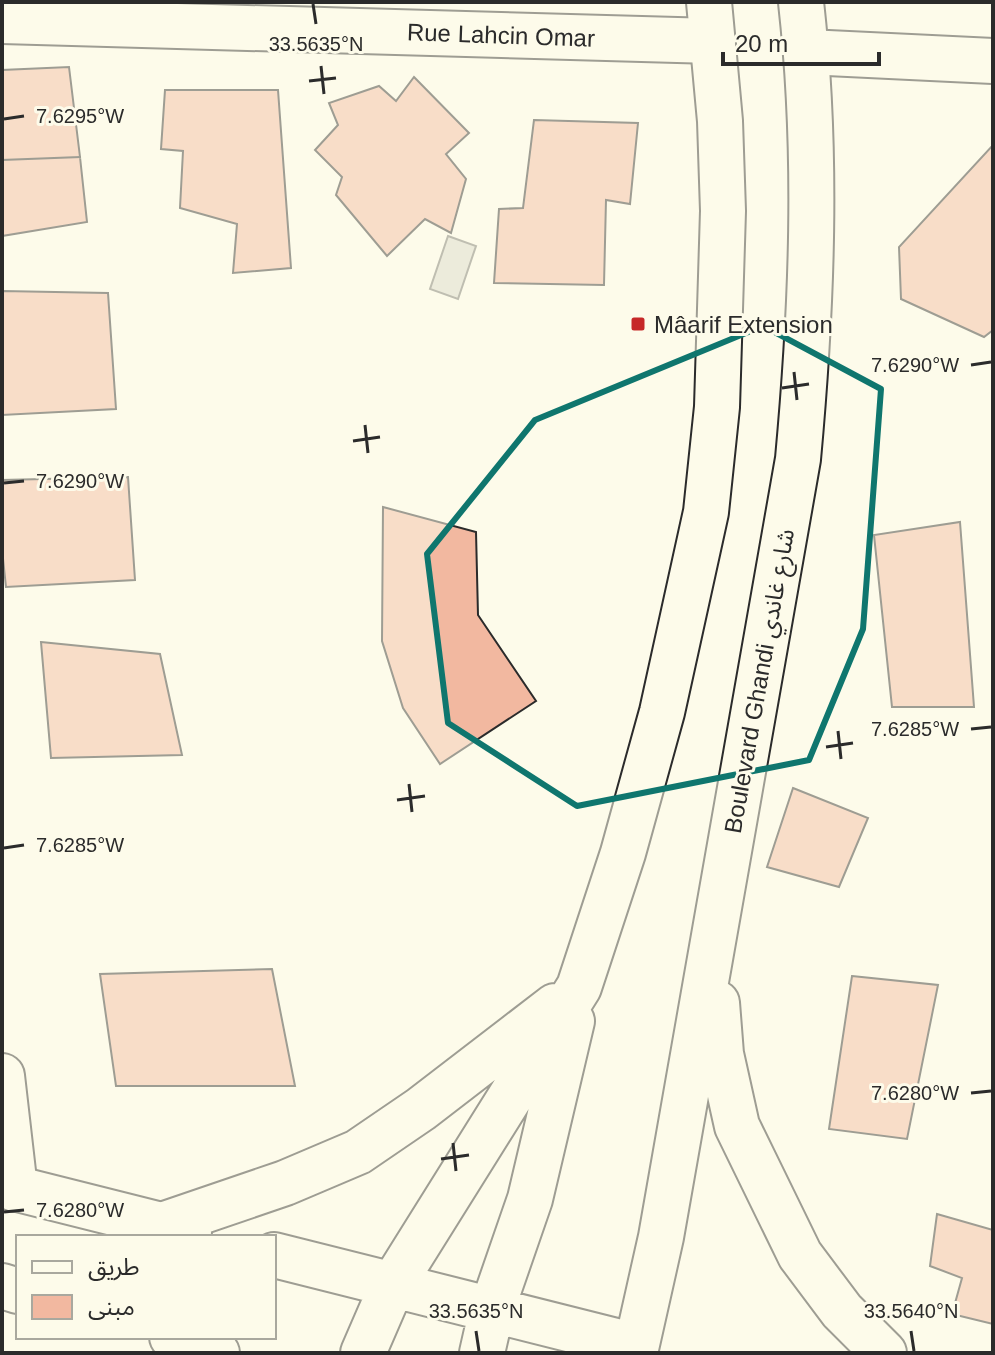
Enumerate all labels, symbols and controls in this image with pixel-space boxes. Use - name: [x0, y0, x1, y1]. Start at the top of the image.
- scale bar: [723, 16, 879, 66]
- street label: Rue Lahcin Omar: [407, 18, 595, 52]
- text: 20 m: [735, 30, 788, 57]
- text: 33.5635°N: [269, 33, 363, 55]
- text: 7.6295°W: [36, 105, 124, 127]
- place label: Mâarif Extension: [654, 311, 833, 338]
- marker: Mâarif Extension: [629, 315, 647, 333]
- text: 7.6290°W: [871, 354, 959, 376]
- text: 7.6290°W: [36, 470, 124, 492]
- street label: Boulevard Ghandi شارع غاندي: [719, 527, 805, 836]
- text: 7.6285°W: [871, 718, 959, 740]
- text: 7.6285°W: [36, 834, 124, 856]
- text: 7.6280°W: [871, 1082, 959, 1104]
- text: 7.6280°W: [36, 1199, 124, 1221]
- legend: [16, 1235, 276, 1339]
- text: طريق: [88, 1253, 140, 1282]
- text: مبنى: [88, 1293, 135, 1320]
- text: 33.5635°N: [429, 1300, 523, 1322]
- text: 33.5640°N: [864, 1300, 958, 1322]

